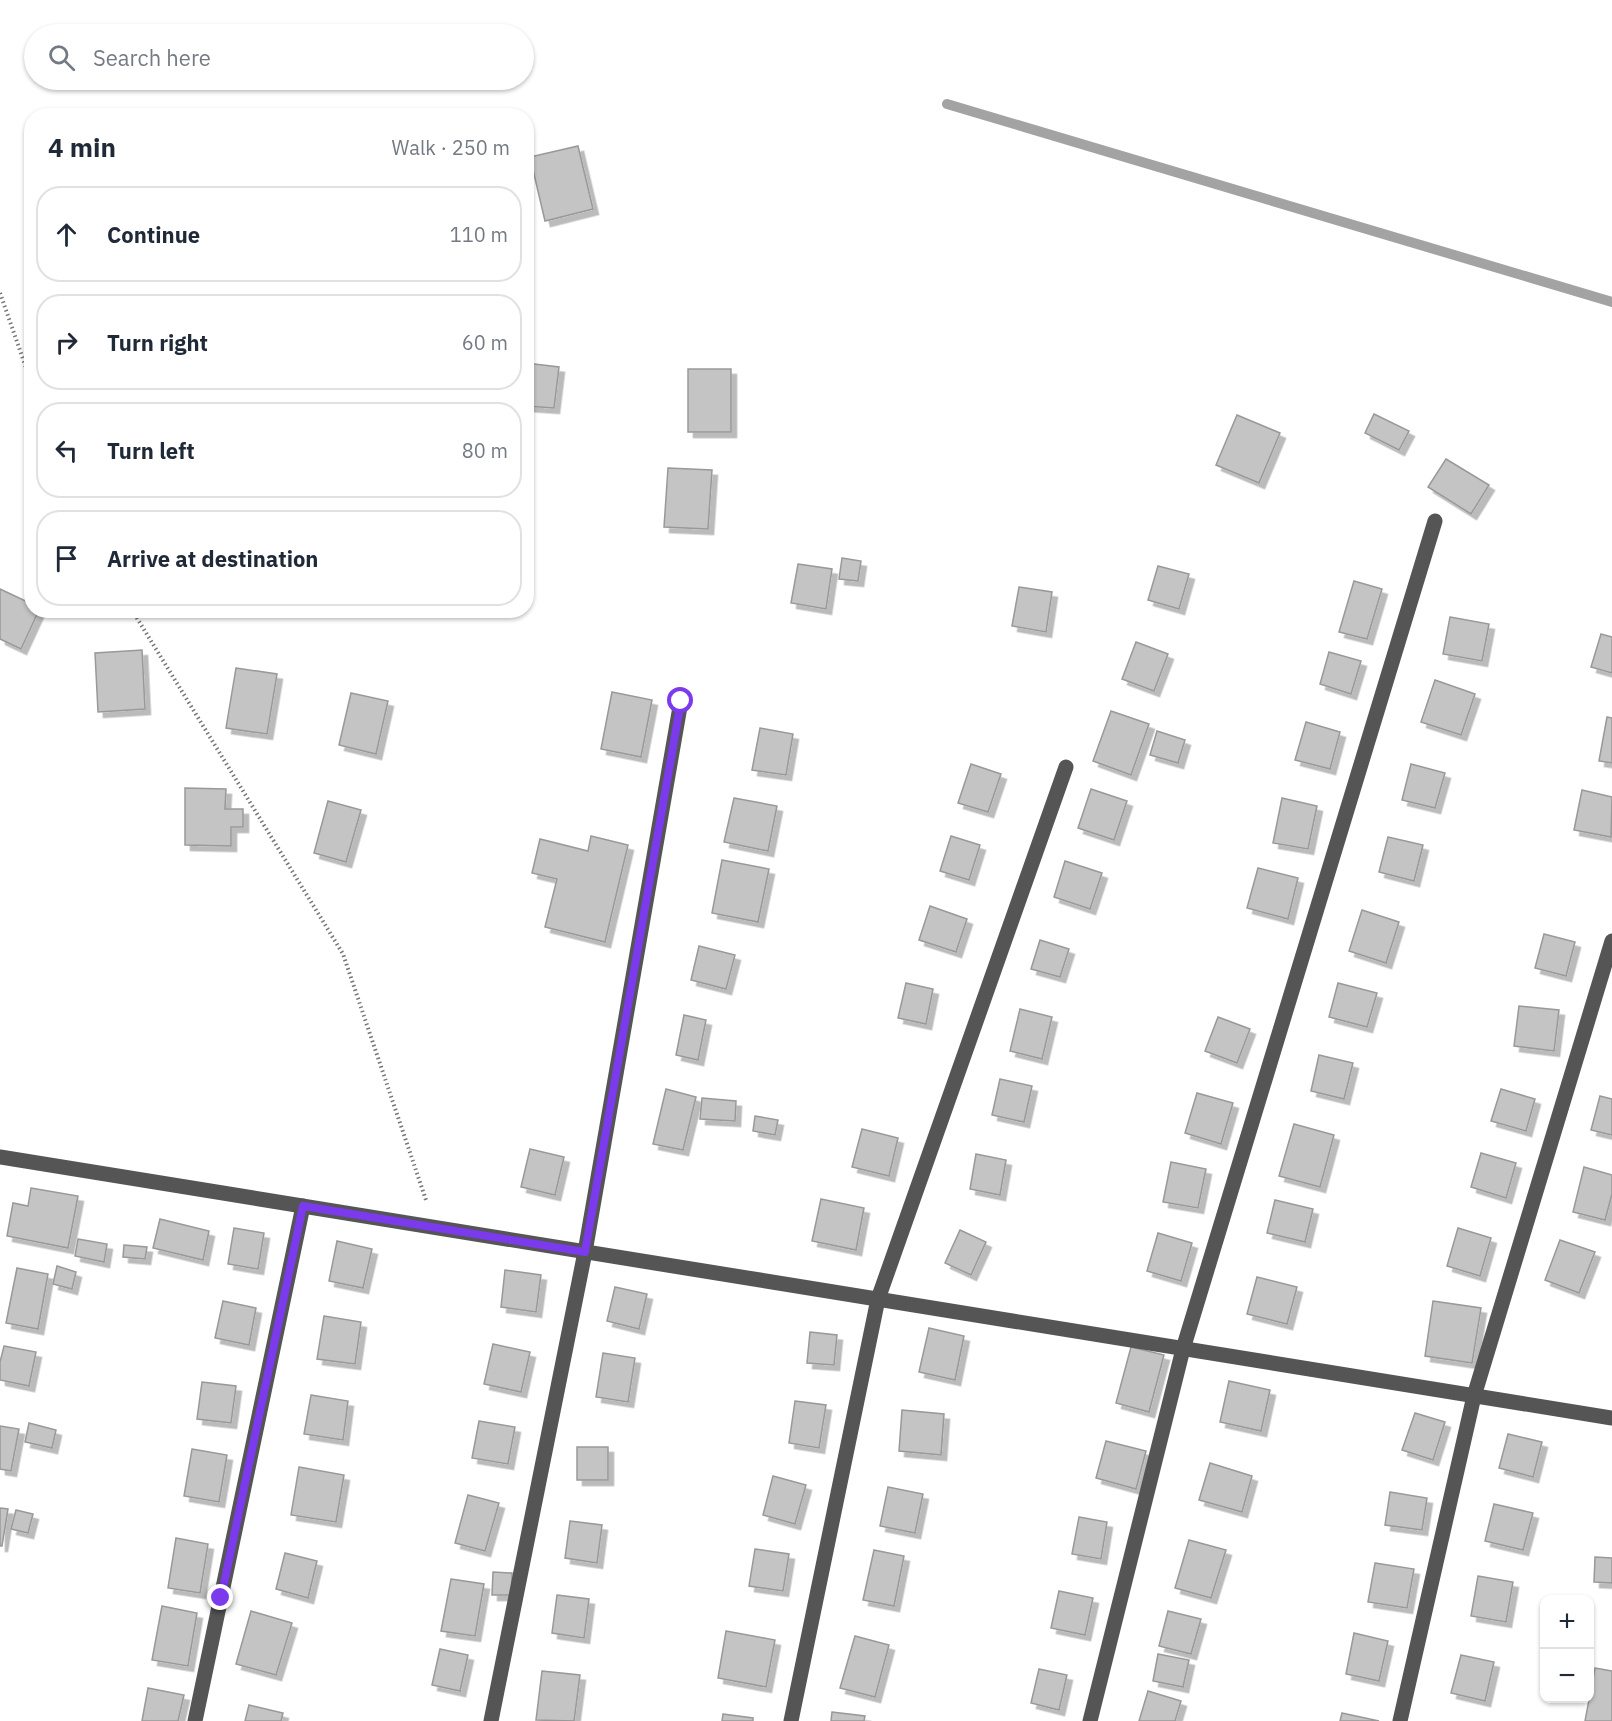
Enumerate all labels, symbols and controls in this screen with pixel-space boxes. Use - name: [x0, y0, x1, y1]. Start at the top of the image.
- search box: [24, 24, 534, 90]
- icon: search: [45, 41, 78, 74]
- text: Search here: [93, 43, 211, 72]
- text: 4 min: [48, 130, 116, 164]
- text: Walk · 250 m: [392, 134, 510, 161]
- icon: ahead: [50, 218, 83, 251]
- text: Continue: [107, 220, 200, 249]
- text: 110 m: [450, 221, 508, 248]
- icon: right: [50, 326, 83, 359]
- text: Turn right: [107, 328, 208, 357]
- text: 60 m: [462, 329, 508, 356]
- icon: left: [50, 434, 83, 467]
- text: Turn left: [107, 436, 195, 465]
- text: 80 m: [462, 437, 508, 464]
- icon: arrive: [50, 542, 83, 575]
- text: Arrive at destination: [107, 544, 318, 573]
- route start: [667, 687, 693, 713]
- route end: [207, 1584, 233, 1610]
- map controls: [1540, 1595, 1594, 1703]
- button: +: [1540, 1595, 1594, 1649]
- button: −: [1540, 1649, 1594, 1703]

